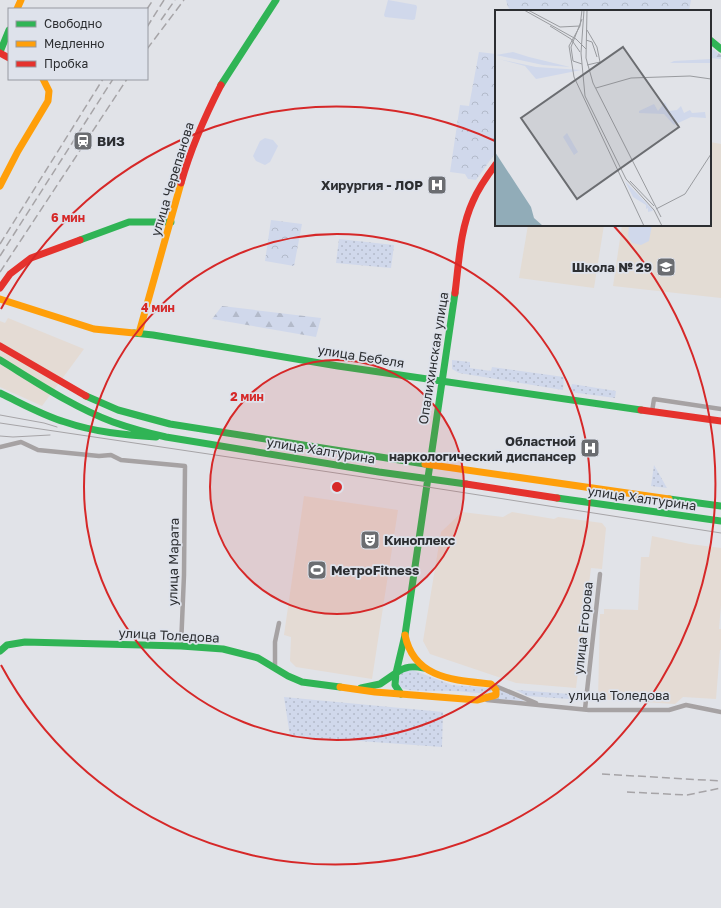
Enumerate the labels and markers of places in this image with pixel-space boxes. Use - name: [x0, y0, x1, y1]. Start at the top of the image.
- station icon: ВИЗ: [72, 130, 94, 152]
- place label: ВИЗ: [97, 133, 125, 149]
- hospital icon: Хирургия - ЛОР: [426, 174, 448, 196]
- place label: Хирургия - ЛОР: [321, 177, 423, 193]
- school or university icon: Школа № 29: [655, 256, 677, 278]
- place label: Школа № 29: [572, 259, 652, 275]
- place label: Областной наркологический диспансер: [389, 433, 576, 464]
- hospital icon: Областной наркологический диспансер: [579, 437, 601, 459]
- centre of rings: [330, 480, 344, 494]
- theatre icon: Киноплекс: [359, 529, 381, 551]
- place label: Киноплекс: [384, 532, 456, 548]
- sports icon: МетроFitness: [306, 559, 328, 581]
- place label: МетроFitness: [331, 562, 419, 578]

